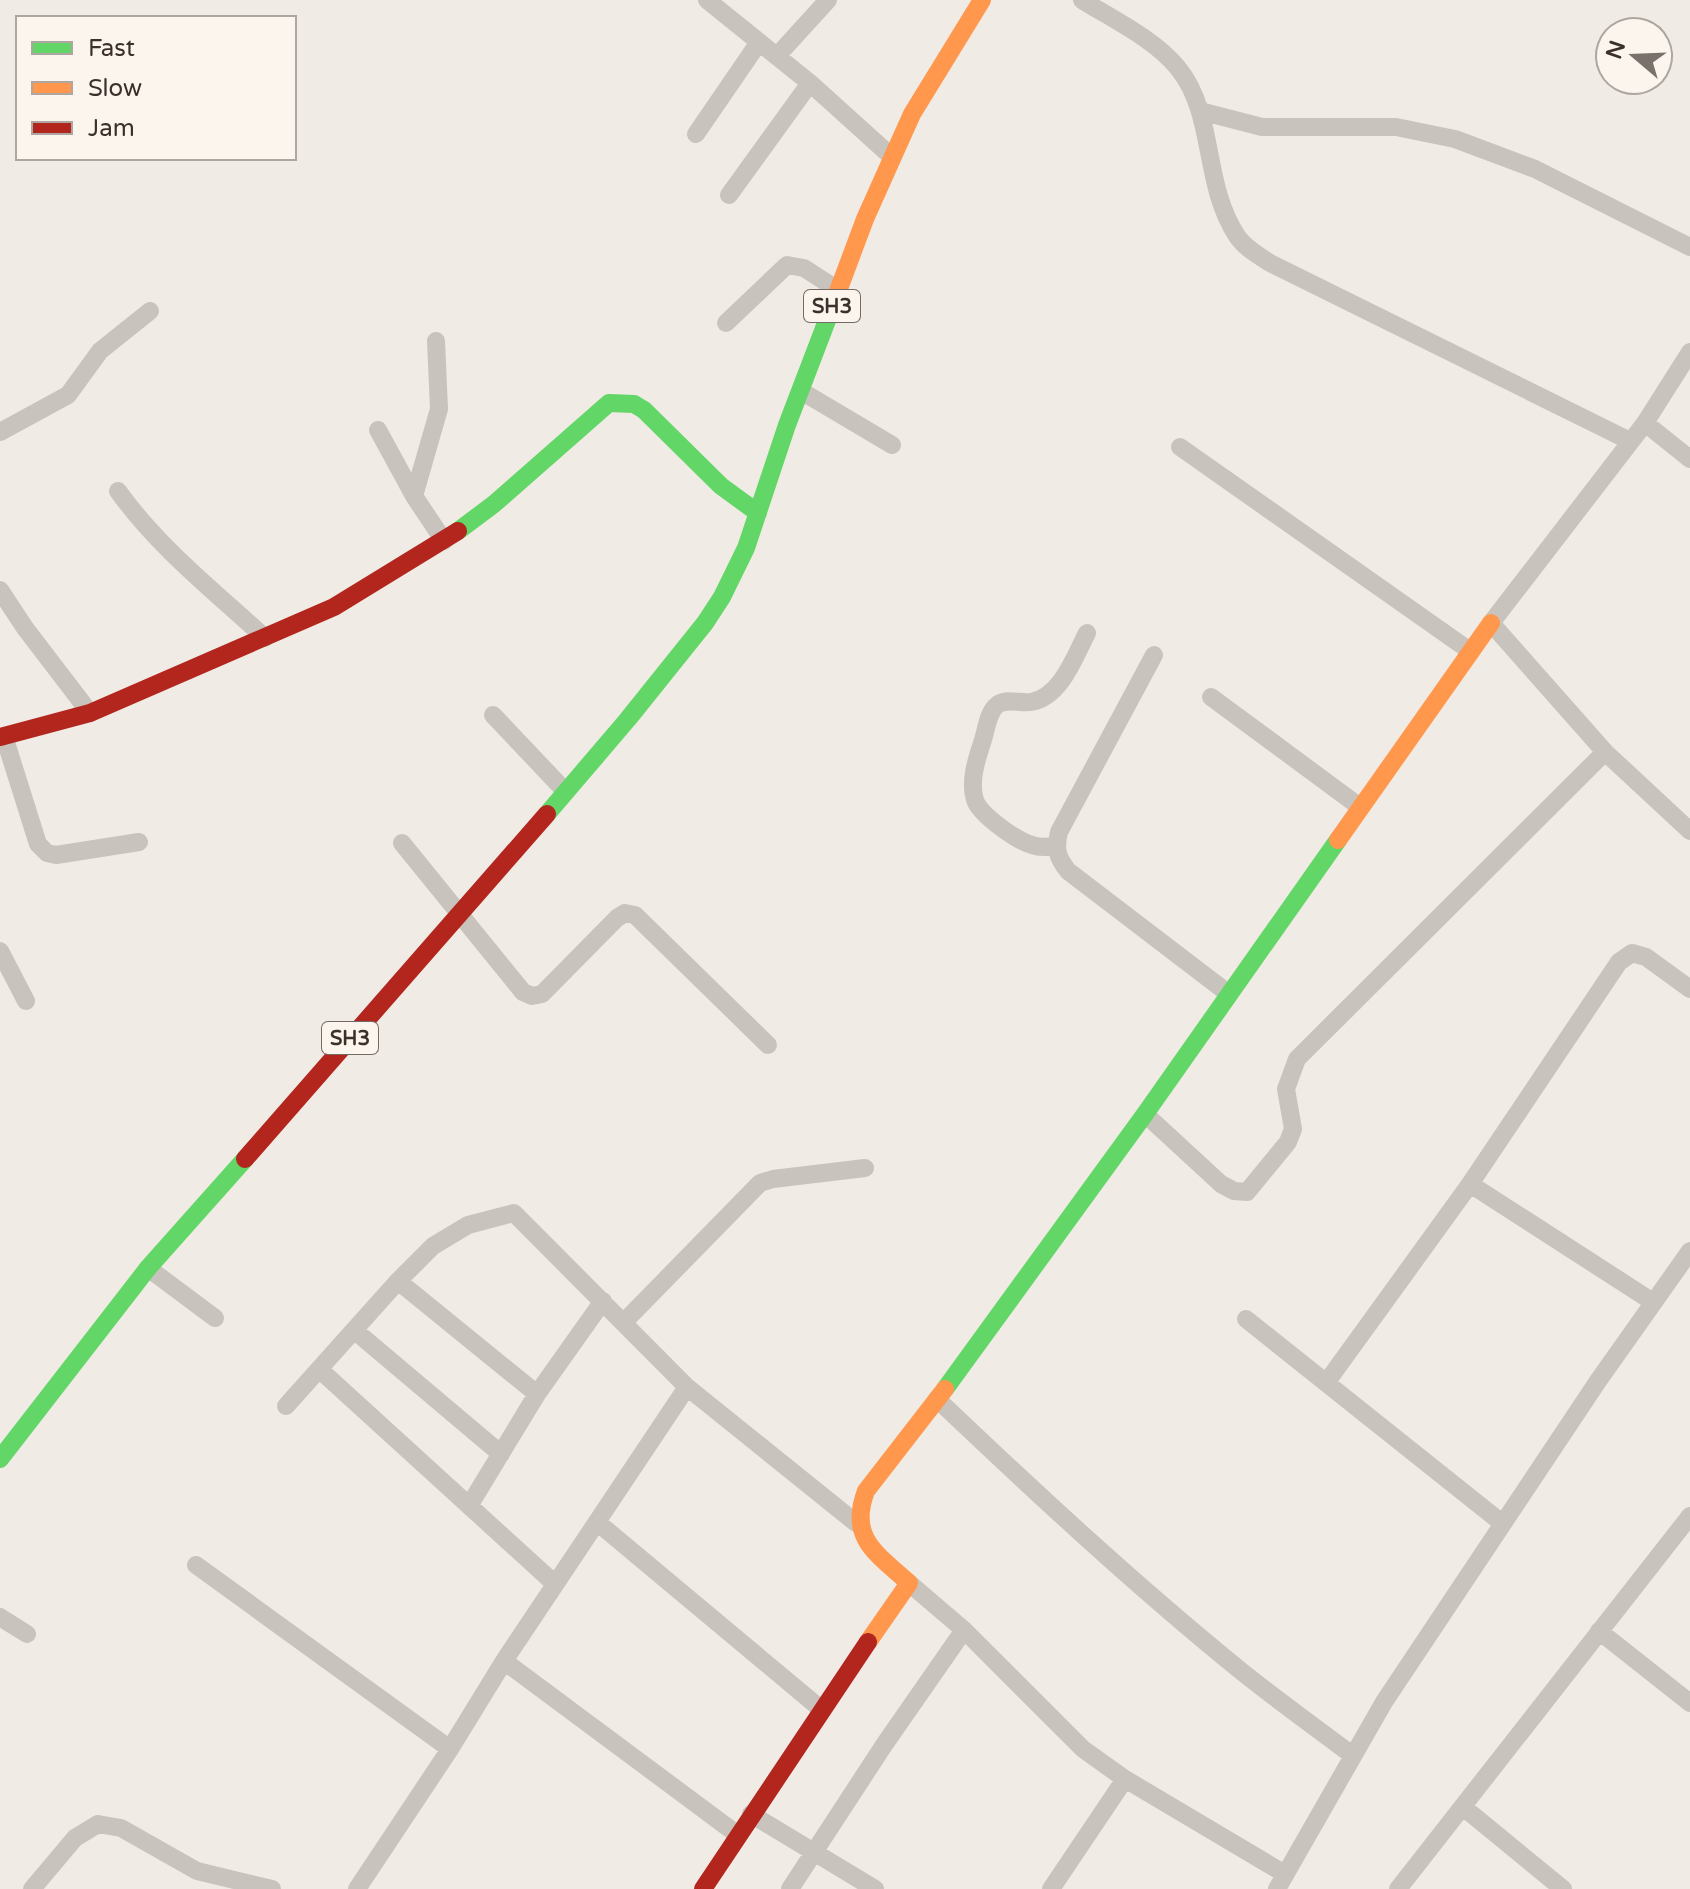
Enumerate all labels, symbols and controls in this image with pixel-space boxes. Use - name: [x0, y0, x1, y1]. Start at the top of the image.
- legend: [16, 16, 296, 160]
- north arrow: [1594, 16, 1674, 96]
- text: Fast: [88, 34, 135, 63]
- text: N: [1601, 37, 1631, 62]
- text: Slow: [88, 74, 142, 103]
- text: Jam: [88, 114, 135, 143]
- road number: SH3: [804, 290, 860, 322]
- road number: SH3: [322, 1022, 378, 1054]

